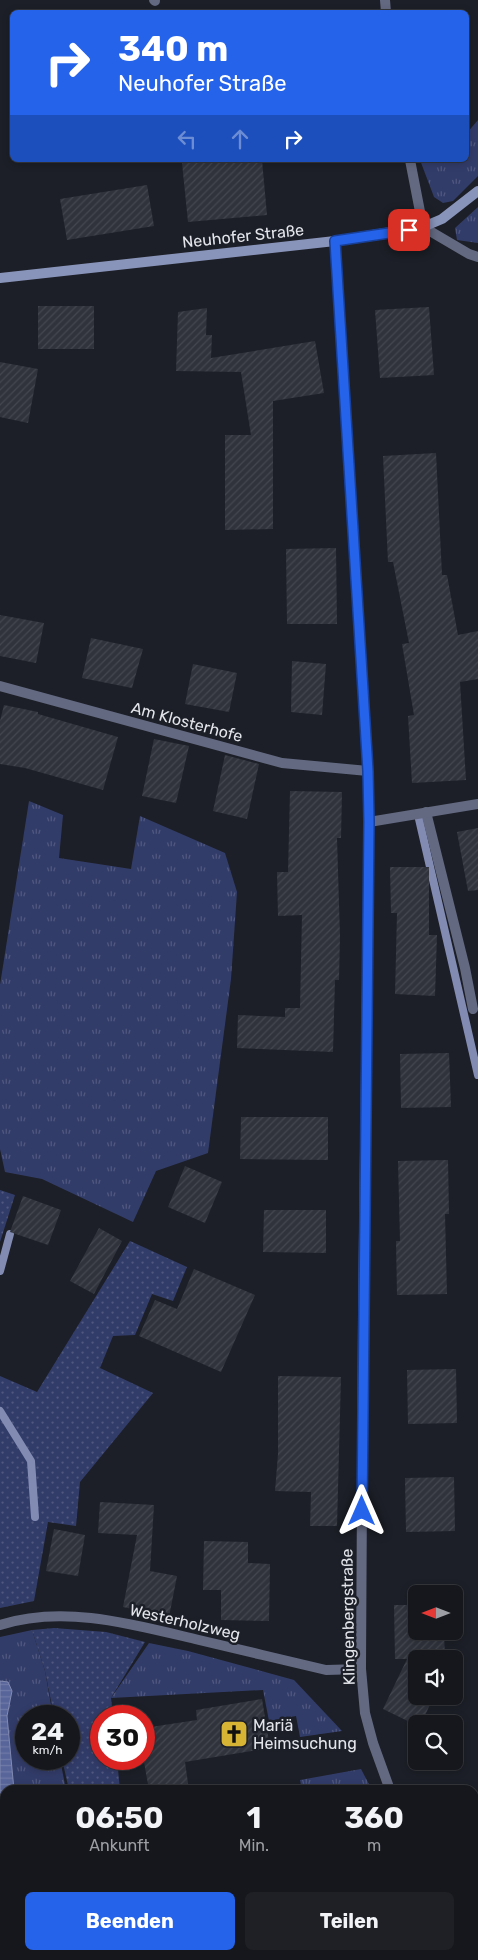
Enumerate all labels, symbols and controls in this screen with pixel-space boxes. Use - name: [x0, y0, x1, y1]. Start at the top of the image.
- text: 340 m: [118, 28, 228, 70]
- icon: right: [35, 30, 100, 95]
- text: Neuhofer Straße: [118, 70, 286, 97]
- icon: left: [173, 125, 201, 153]
- icon: ahead: [226, 125, 254, 153]
- icon: right: [279, 125, 307, 153]
- pin: [388, 209, 430, 251]
- icon: arrive: [395, 216, 423, 244]
- street label: Neuhofer Straße: [181, 220, 305, 252]
- street label: Am Klosterhofe: [129, 698, 245, 746]
- position arrow: [335, 1484, 387, 1536]
- street label: Klingenbergstraße: [337, 1548, 359, 1686]
- north arrow: [408, 1585, 462, 1640]
- map controls: [408, 1585, 463, 1770]
- street label: Westerholzweg: [128, 1600, 242, 1644]
- button: sound: [408, 1650, 463, 1705]
- speed limit sign: 30: [90, 1705, 155, 1770]
- button: search: [408, 1715, 463, 1770]
- place label: Mariä Heimsuchung: [253, 1716, 357, 1753]
- text: 24: [31, 1717, 64, 1746]
- church icon: Mariä Heimsuchung: [219, 1719, 249, 1749]
- text: km/h: [33, 1743, 62, 1757]
- text: 06:50: [75, 1800, 164, 1836]
- text: 1: [246, 1800, 261, 1836]
- text: 360: [344, 1800, 404, 1836]
- text: Ankunft: [89, 1836, 150, 1855]
- text: Min.: [239, 1836, 269, 1855]
- text: m: [367, 1836, 381, 1855]
- button: Beenden: [25, 1892, 235, 1950]
- button: Teilen: [245, 1892, 454, 1950]

